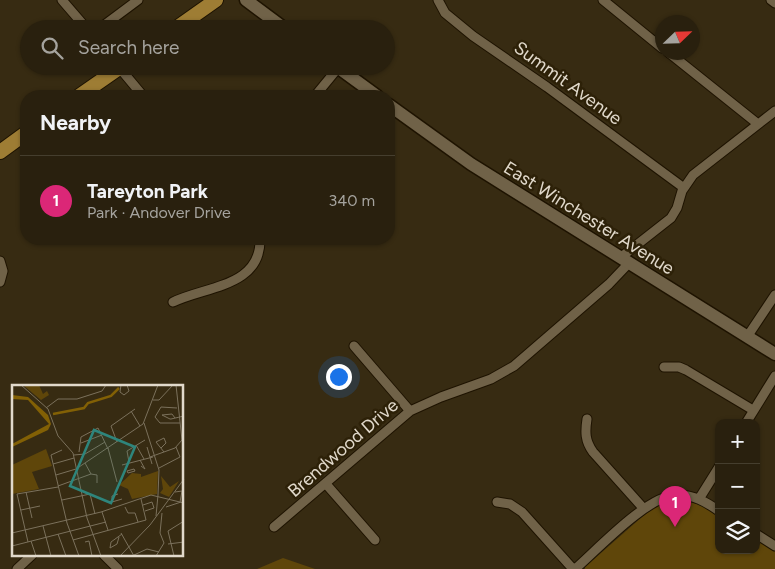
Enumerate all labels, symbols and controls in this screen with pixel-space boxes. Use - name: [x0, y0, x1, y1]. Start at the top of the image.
- north arrow: [655, 15, 700, 60]
- search box: [20, 20, 395, 75]
- icon: search: [38, 34, 66, 62]
- text: Search here: [78, 36, 180, 59]
- street label: Summit Avenue: [510, 36, 626, 130]
- text: Nearby: [40, 110, 111, 135]
- street label: East Winchester Avenue: [500, 156, 678, 280]
- text: Tareyton Park: [87, 180, 208, 203]
- text: 1: [53, 191, 59, 210]
- text: 340 m: [329, 191, 375, 210]
- text: Park · Andover Drive: [87, 203, 231, 222]
- your location: [326, 364, 352, 390]
- inset map: [12, 385, 184, 556]
- street label: Brendwood Drive: [283, 394, 403, 502]
- map controls: [715, 419, 760, 554]
- button: +: [715, 419, 760, 464]
- button: −: [715, 464, 760, 509]
- pin: 1: [659, 486, 691, 527]
- button: layers: [715, 509, 760, 554]

